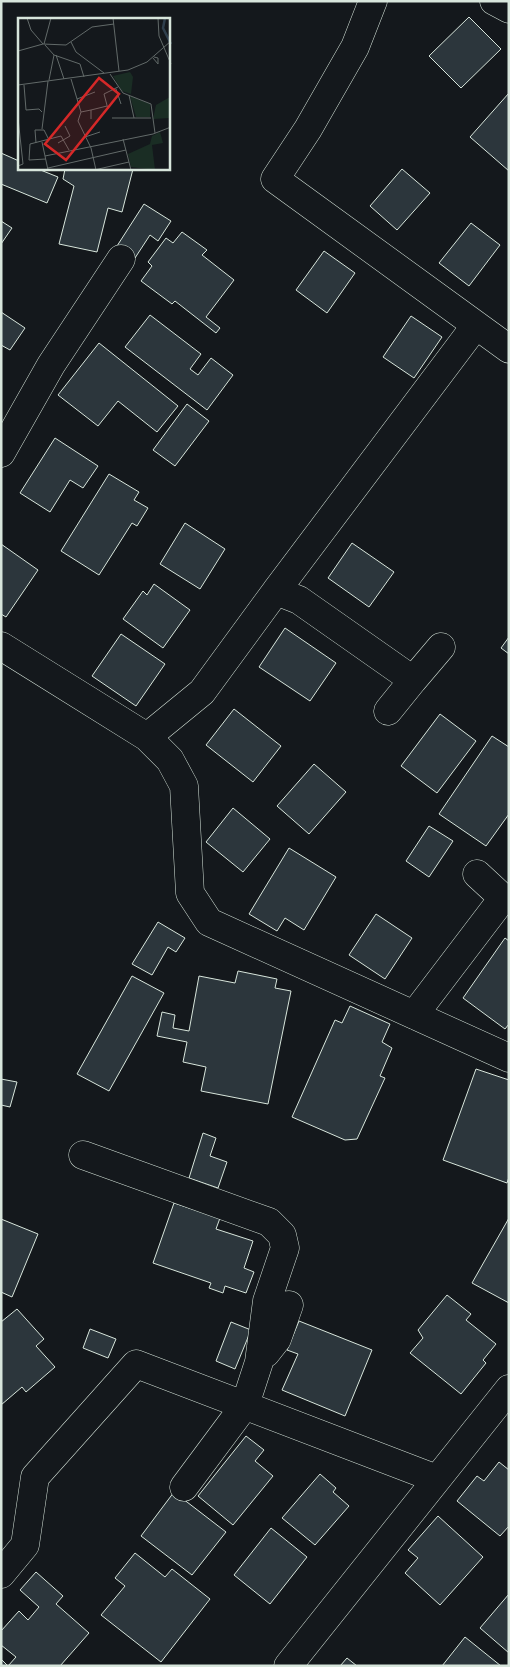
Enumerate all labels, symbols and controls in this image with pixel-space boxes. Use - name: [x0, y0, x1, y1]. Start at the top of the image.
- inset map: [18, 18, 170, 170]

